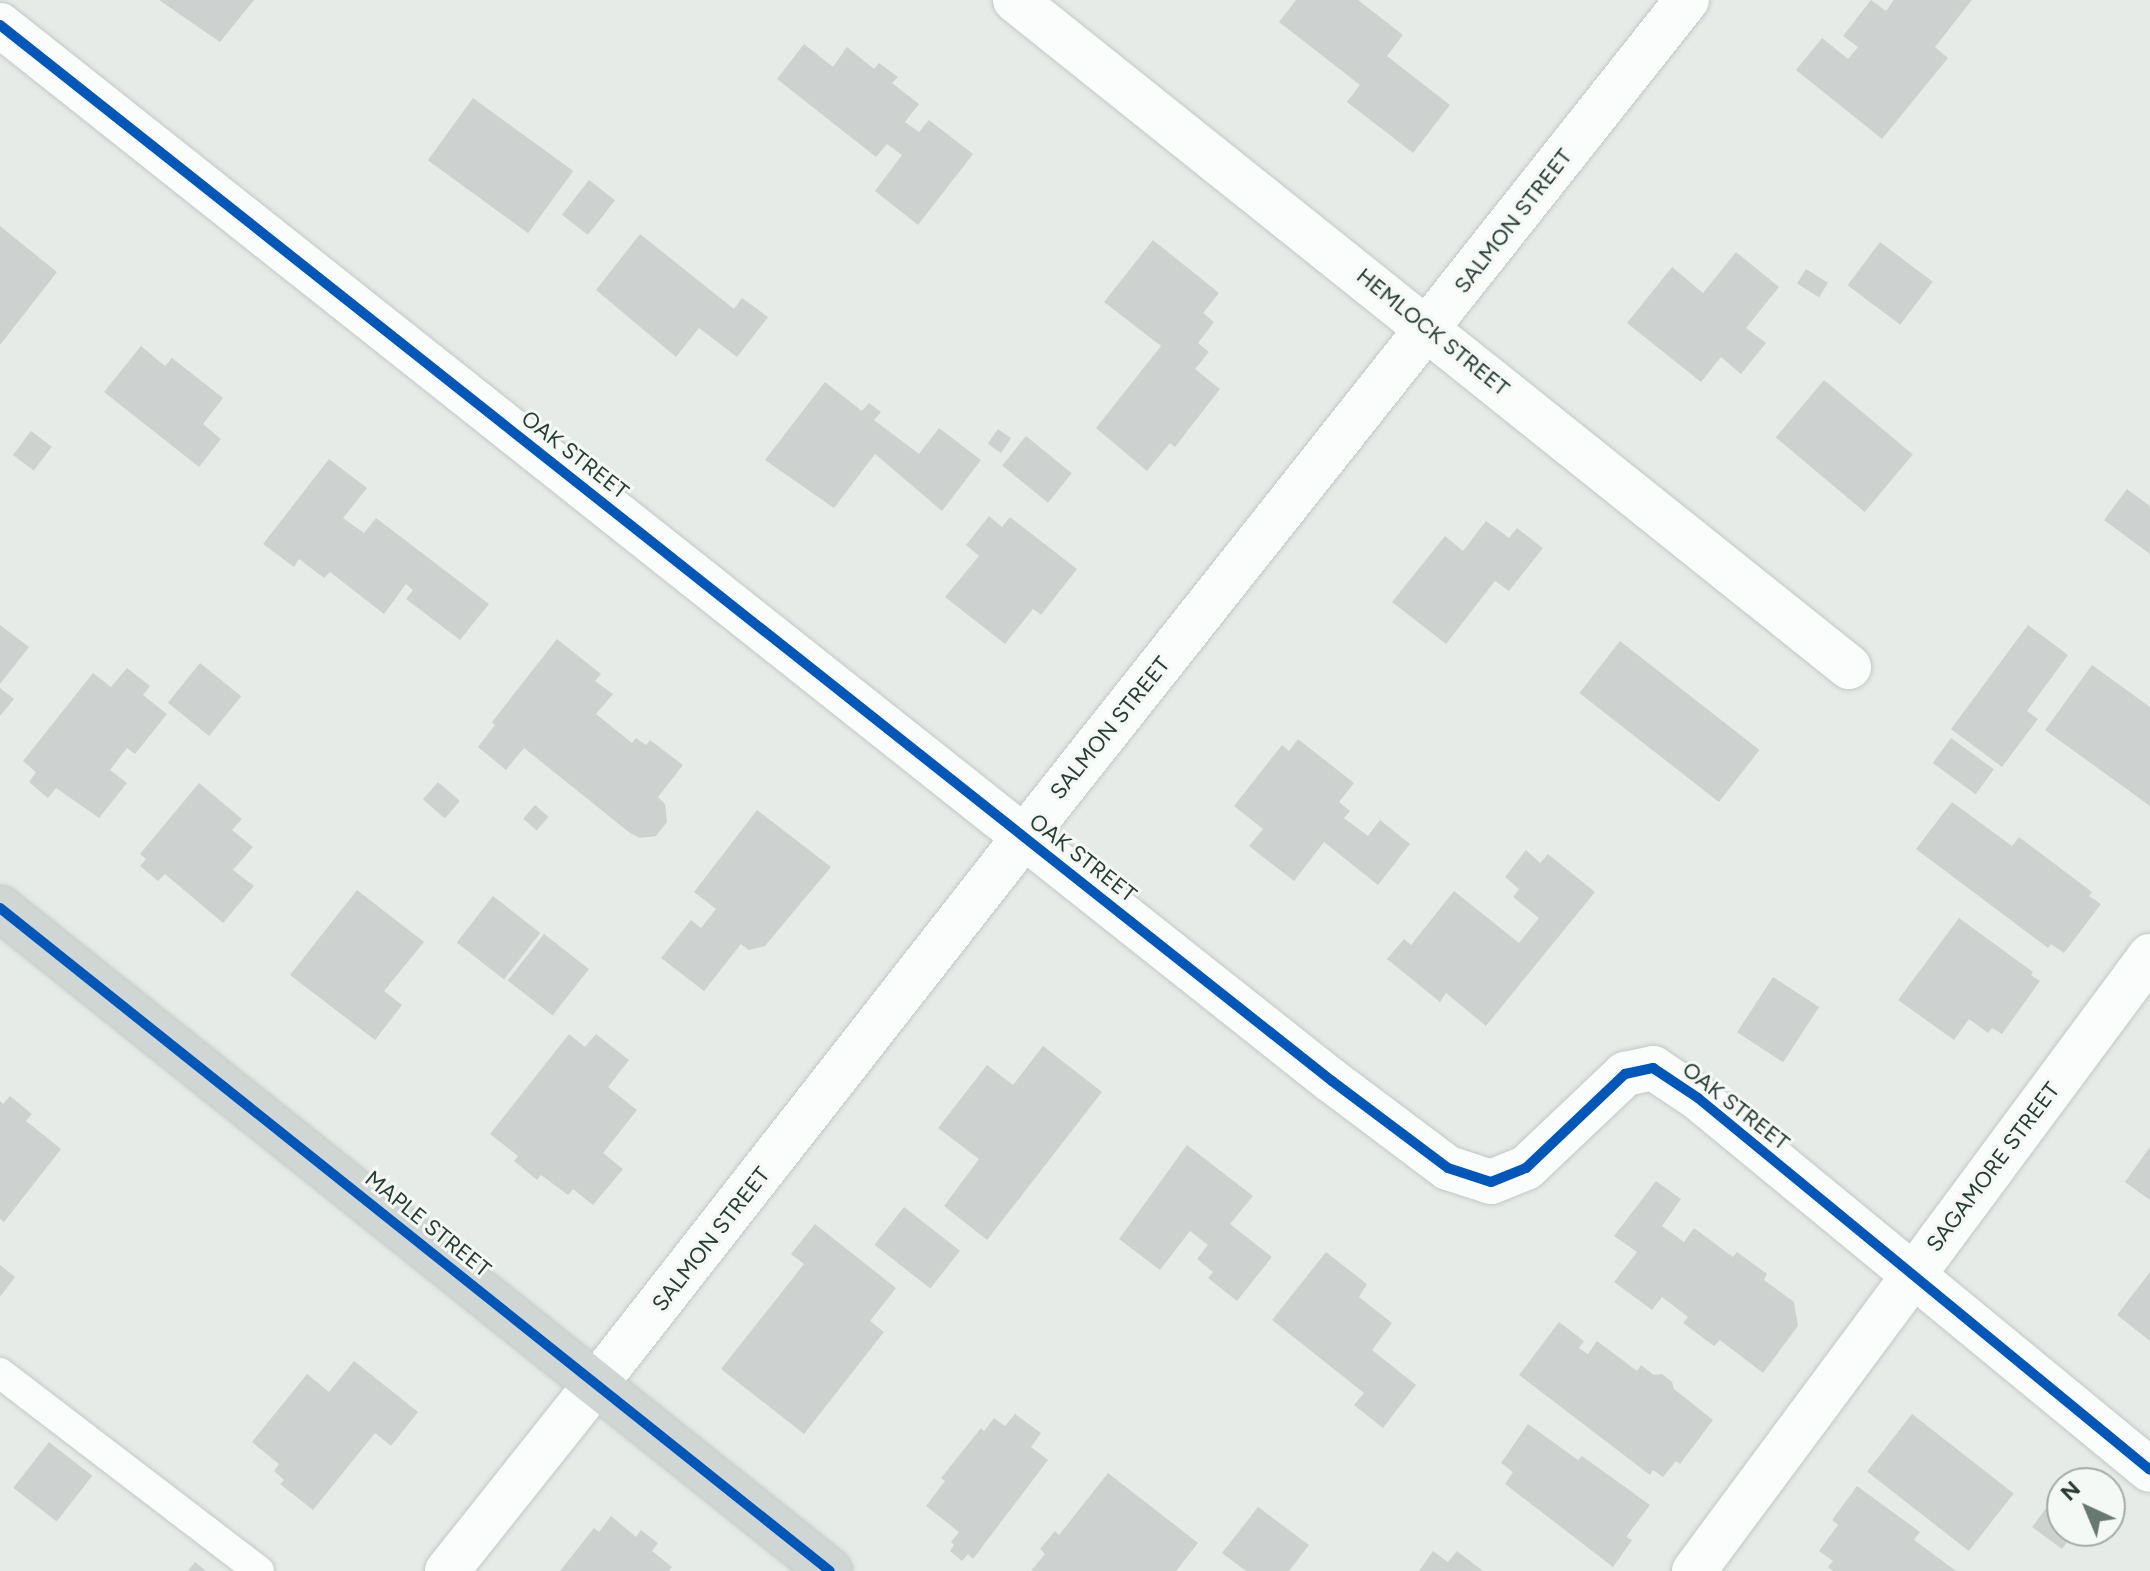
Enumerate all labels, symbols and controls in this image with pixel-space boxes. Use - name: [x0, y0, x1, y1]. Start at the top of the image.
- street label: SALMON STREET: [1449, 144, 1577, 298]
- street label: HEMLOCK STREET: [1351, 262, 1515, 402]
- street label: OAK STREET: [516, 405, 634, 505]
- street label: SALMON STREET: [1044, 651, 1176, 805]
- street label: OAK STREET: [1024, 808, 1142, 908]
- street label: OAK STREET: [1677, 1056, 1795, 1156]
- street label: SAGAMORE STREET: [1921, 1077, 2065, 1257]
- street label: SALMON STREET: [647, 1162, 775, 1316]
- street label: MAPLE STREET: [360, 1165, 496, 1283]
- north arrow: [2046, 1467, 2126, 1547]
- text: N: [2055, 1475, 2086, 1506]

